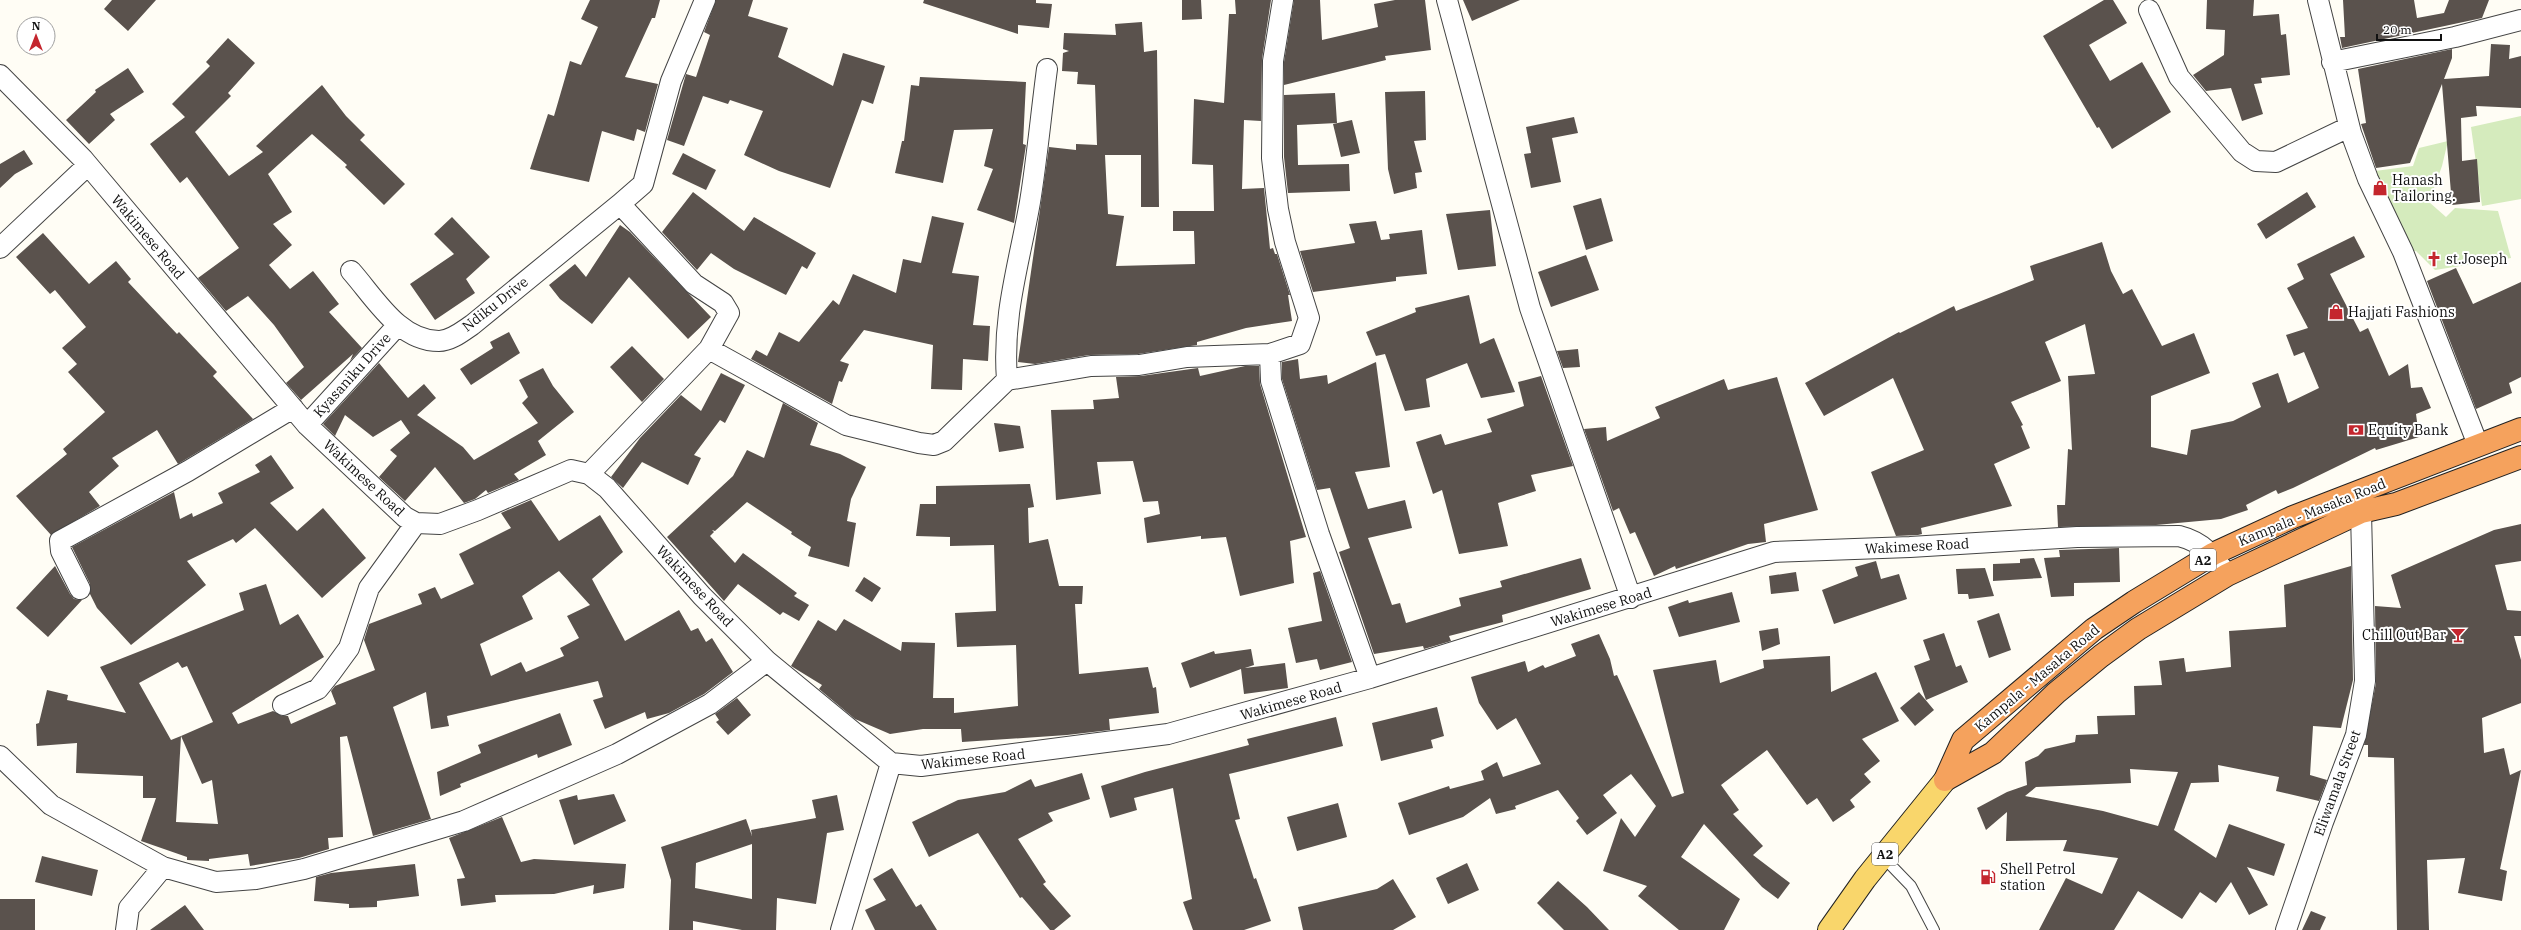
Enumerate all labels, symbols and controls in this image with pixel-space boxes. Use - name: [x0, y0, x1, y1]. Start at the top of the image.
- north arrow: [16, 16, 56, 56]
- scale bar: [2377, 16, 2441, 42]
- text: N: [32, 19, 41, 33]
- text: 20 m: [2383, 22, 2412, 37]
- place label: Hanash Tailoring.: [2392, 171, 2456, 205]
- shop icon: Hanash Tailoring.: [2371, 179, 2389, 197]
- street label: Wakimese Road: [107, 191, 189, 283]
- church icon: st.Joseph: [2425, 250, 2443, 268]
- place label: st.Joseph: [2446, 250, 2508, 268]
- street label: Ndiku Drive: [458, 273, 532, 335]
- shop icon: Hajjati Fashions: [2327, 303, 2345, 321]
- place label: Hajjati Fashions: [2348, 303, 2455, 321]
- street label: Kyasaniku Drive: [309, 329, 395, 421]
- bank icon: Equity Bank: [2347, 421, 2365, 439]
- place label: Equity Bank: [2368, 421, 2449, 439]
- street label: Wakimese Road: [320, 436, 409, 521]
- street label: Kampala - Masaka Road: [2236, 474, 2389, 550]
- street label: Wakimese Road: [1864, 534, 1970, 558]
- street label: Wakimese Road: [653, 542, 738, 631]
- road number: A2: [2190, 549, 2216, 571]
- street label: Wakimese Road: [1548, 583, 1654, 631]
- street label: Kampala - Masaka Road: [1971, 620, 2104, 736]
- place label: Chill Out Bar: [2362, 626, 2447, 644]
- bar icon: Chill Out Bar: [2449, 626, 2467, 644]
- street label: Wakimese Road: [1238, 678, 1344, 724]
- street label: Eliwamala Street: [2309, 728, 2365, 838]
- street label: Wakimese Road: [920, 745, 1027, 773]
- road number: A2: [1872, 843, 1898, 865]
- place label: Shell Petrol station: [2000, 860, 2075, 894]
- fuel station icon: Shell Petrol station: [1979, 868, 1997, 886]

